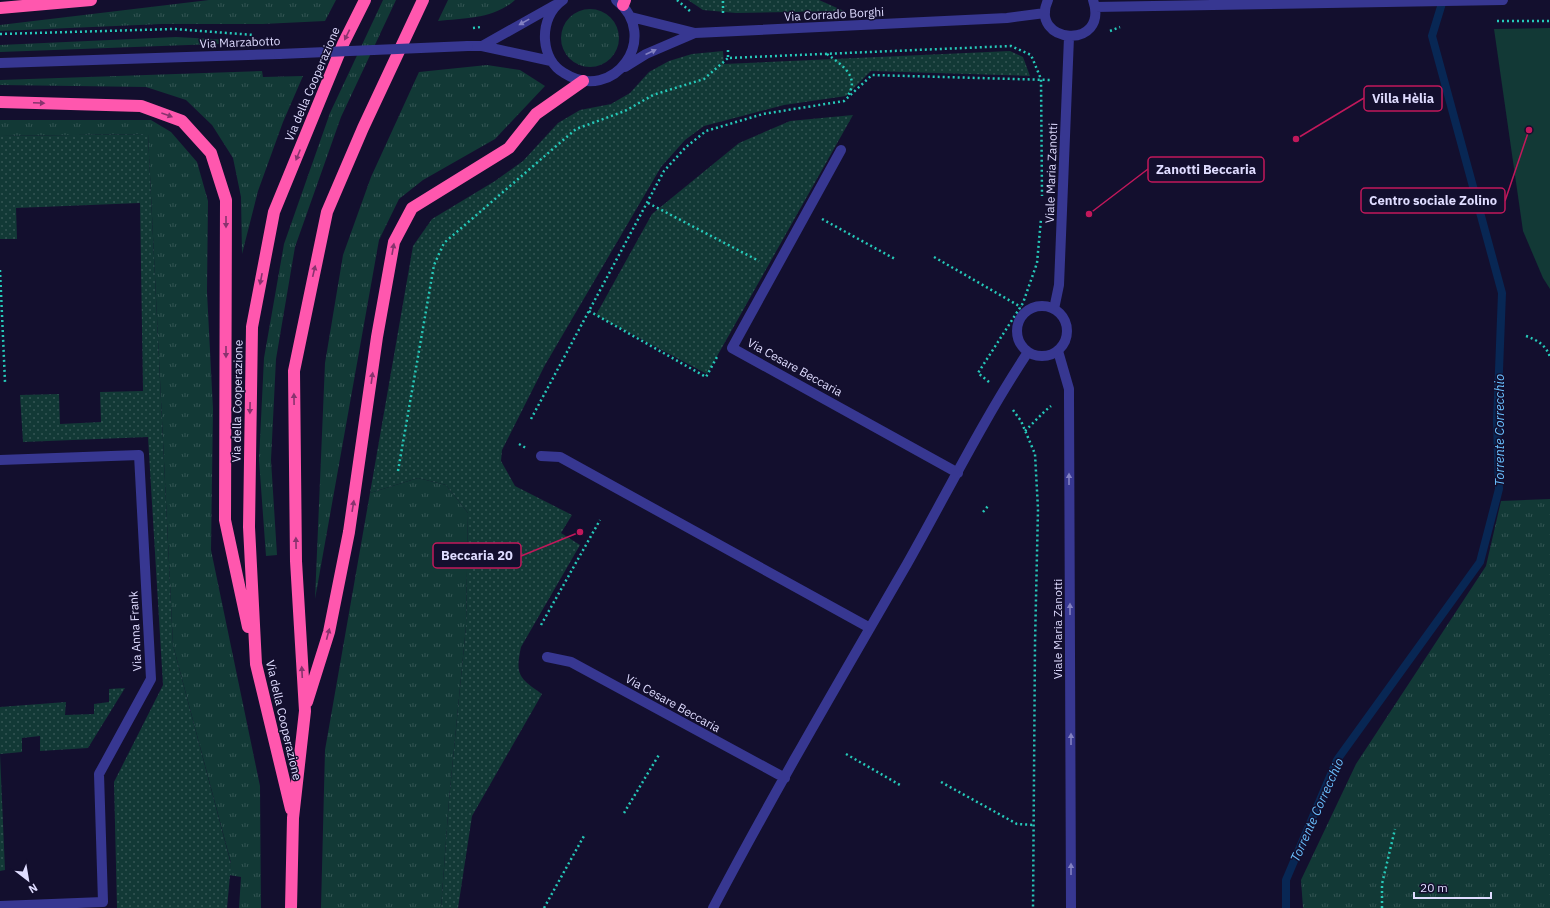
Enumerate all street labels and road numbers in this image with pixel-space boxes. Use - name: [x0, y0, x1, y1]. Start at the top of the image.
- street label: Via Corrado Borghi: [784, 4, 884, 24]
- street label: Via della Cooperazione: [281, 24, 343, 143]
- street label: Via Marzabotto: [199, 33, 281, 51]
- street label: Viale Maria Zanotti: [1042, 123, 1060, 223]
- street label: Via Cesare Beccaria: [745, 335, 846, 400]
- street label: Via della Cooperazione: [228, 339, 246, 462]
- street label: Viale Maria Zanotti: [1050, 579, 1065, 679]
- street label: Via Anna Frank: [125, 590, 145, 672]
- street label: Via della Cooperazione: [263, 659, 305, 782]
- street label: Via Cesare Beccaria: [623, 671, 724, 736]

